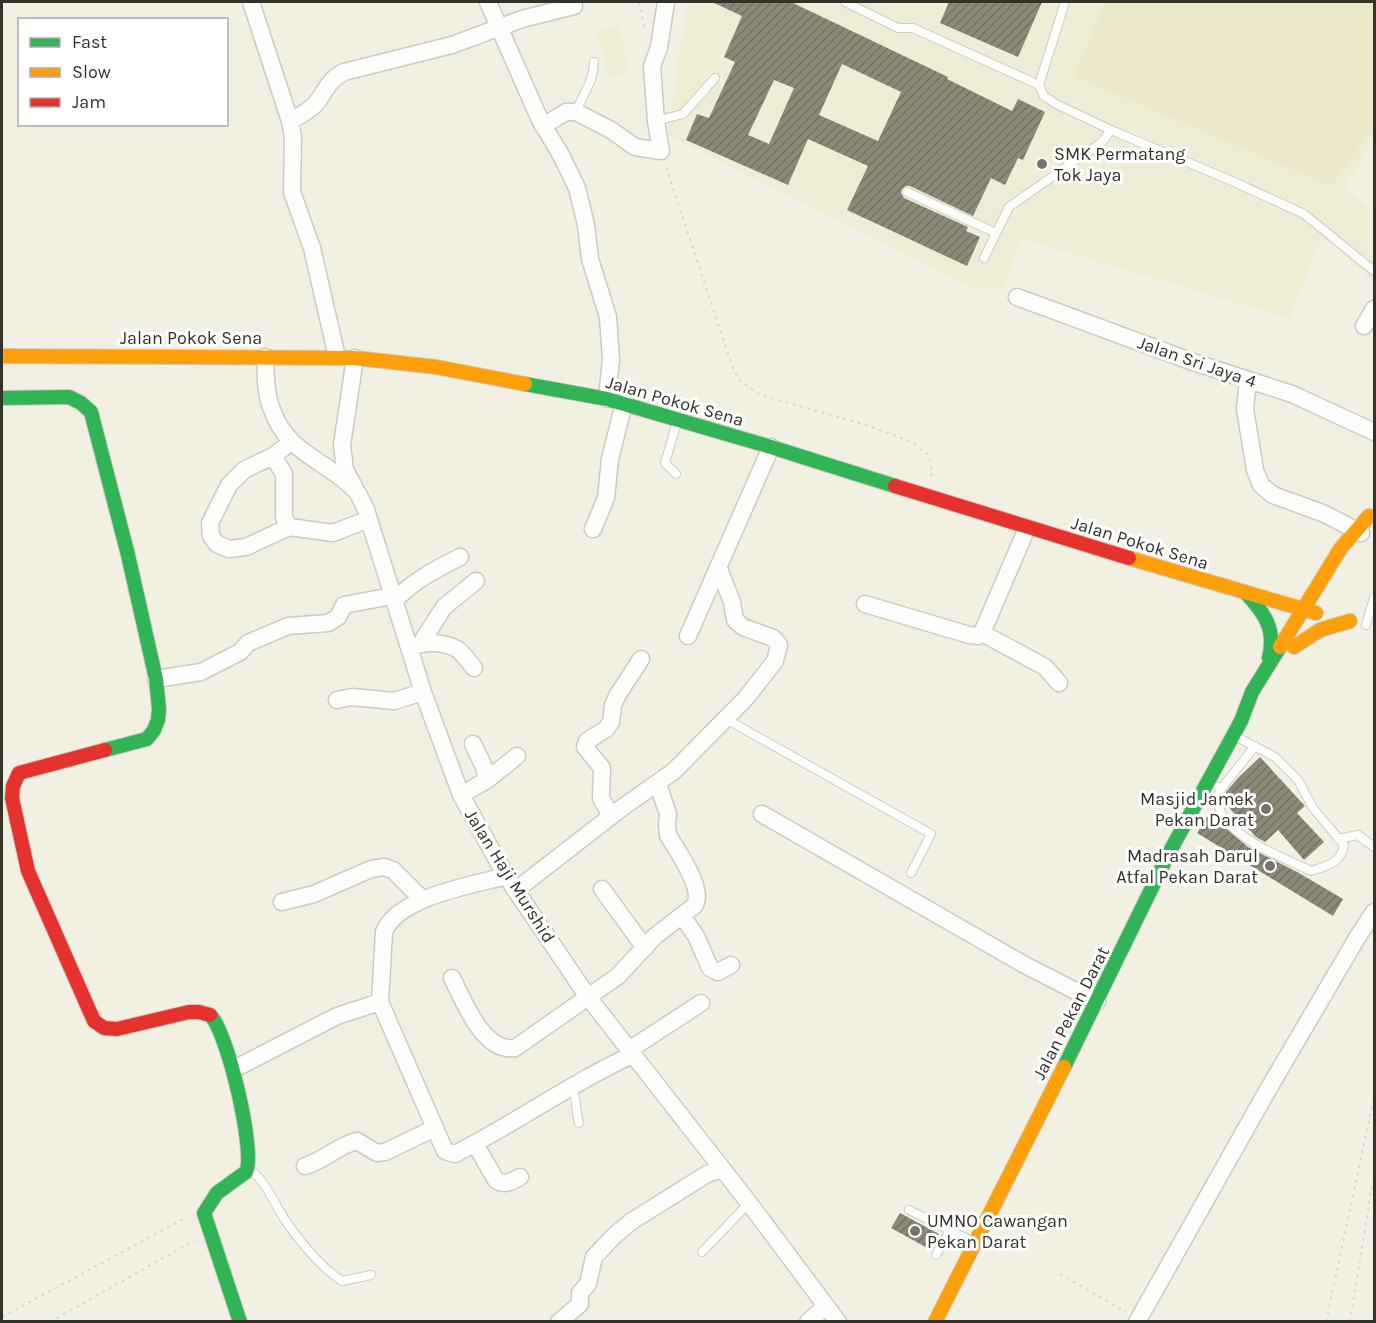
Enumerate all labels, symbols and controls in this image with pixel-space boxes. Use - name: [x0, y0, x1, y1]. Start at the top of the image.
- legend: [18, 18, 228, 126]
- text: Fast: [72, 31, 107, 53]
- text: Slow: [72, 61, 111, 83]
- text: Jam: [72, 91, 106, 113]
- place label: SMK Permatang Tok Jaya: [1054, 143, 1186, 186]
- marker: SMK Permatang Tok Jaya: [1035, 157, 1049, 171]
- street label: Jalan Pokok Sena: [120, 327, 262, 349]
- street label: Jalan Sri Jaya 4: [1135, 331, 1259, 393]
- street label: Jalan Pokok Sena: [604, 371, 746, 431]
- street label: Jalan Pokok Sena: [1069, 512, 1211, 574]
- place label: Masjid Jamek Pekan Darat: [1140, 788, 1254, 831]
- marker: Masjid Jamek Pekan Darat: [1259, 802, 1273, 816]
- street label: Jalan Haji Murshid: [460, 805, 560, 947]
- place label: Madrasah Darul Atfal Pekan Darat: [1116, 845, 1258, 888]
- marker: Madrasah Darul Atfal Pekan Darat: [1263, 859, 1277, 873]
- street label: Jalan Pekan Darat: [1028, 942, 1114, 1083]
- place label: UMNO Cawangan Pekan Darat: [927, 1210, 1068, 1253]
- marker: UMNO Cawangan Pekan Darat: [908, 1224, 922, 1238]

